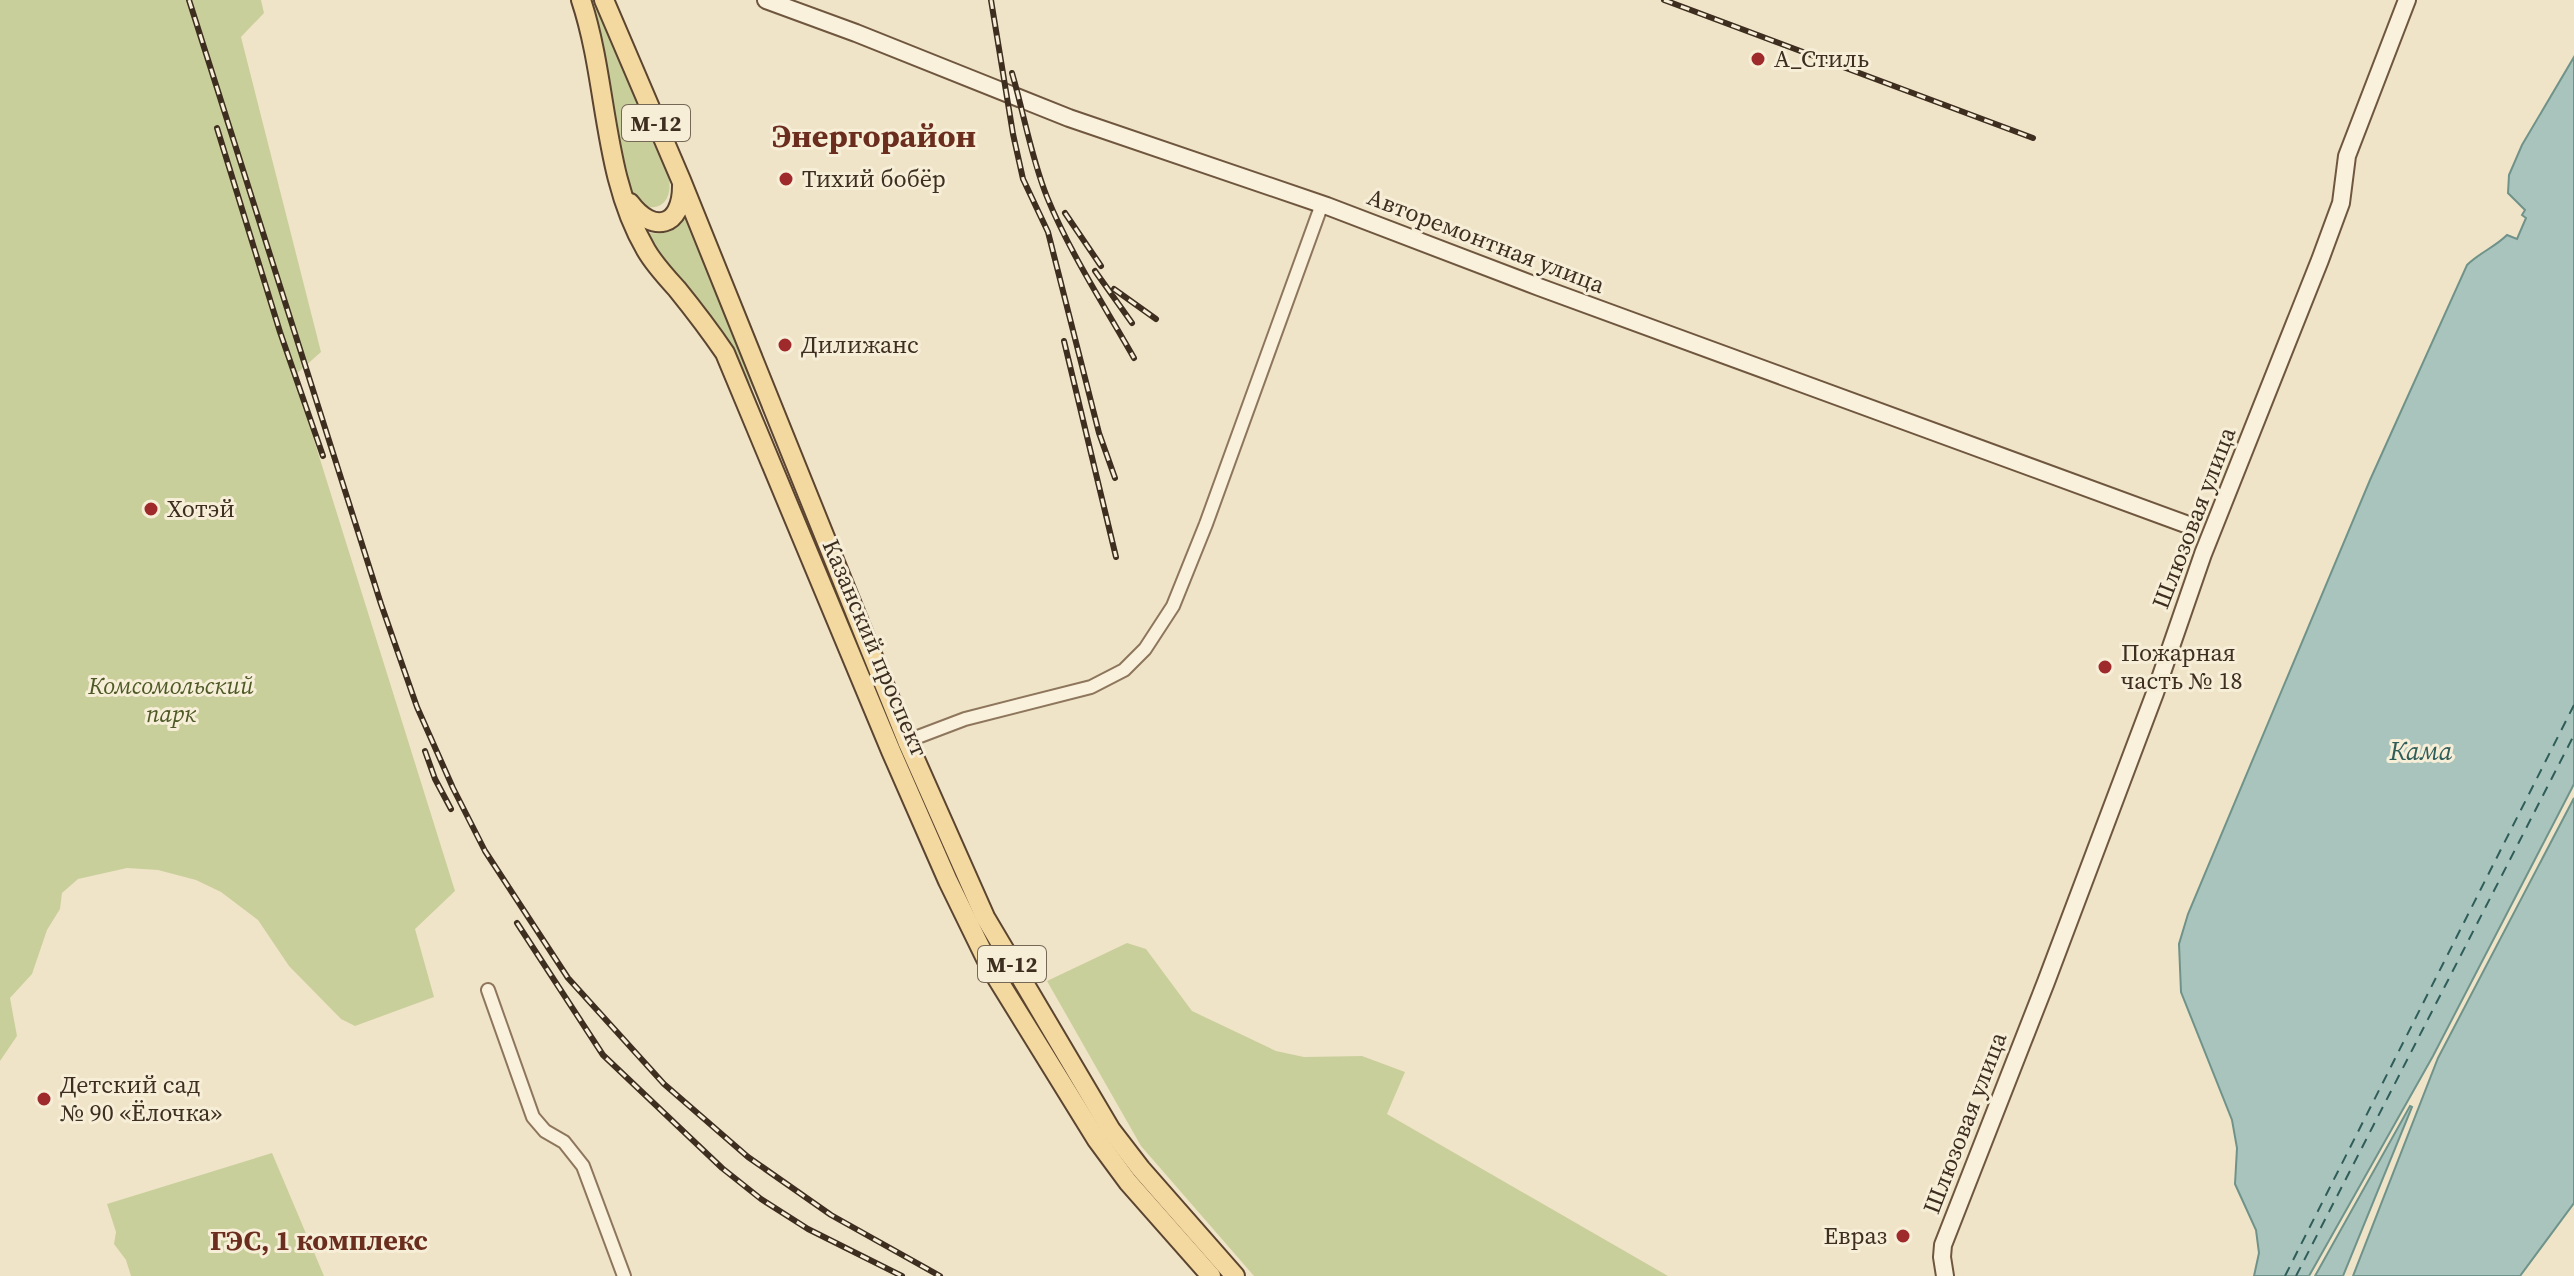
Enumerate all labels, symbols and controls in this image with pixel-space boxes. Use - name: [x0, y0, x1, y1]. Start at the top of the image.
- place label: А_Стиль: [1774, 42, 1869, 75]
- marker: А_Стиль: [1749, 50, 1767, 68]
- road number: М-12: [622, 105, 690, 141]
- district label: Энергорайон: [772, 114, 976, 158]
- place label: Тихий бобёр: [802, 162, 946, 195]
- marker: Тихий бобёр: [777, 170, 795, 188]
- street label: Авторемонтная улица: [1363, 180, 1610, 301]
- place label: Дилижанс: [801, 328, 919, 361]
- marker: Дилижанс: [776, 336, 794, 354]
- street label: Шлюзовая улица: [2144, 422, 2244, 613]
- place label: Хотэй: [167, 492, 235, 525]
- marker: Хотэй: [142, 500, 160, 518]
- street label: Казанский проспект: [815, 534, 936, 762]
- place label: Пожарная часть № 18: [2121, 636, 2242, 697]
- marker: Пожарная часть № 18: [2096, 658, 2114, 676]
- park label: Комсомольский парк: [87, 669, 254, 730]
- water label: Кама: [2389, 733, 2453, 769]
- road number: М-12: [978, 946, 1046, 982]
- street label: Шлюзовая улица: [1915, 1027, 2015, 1218]
- place label: Детский сад № 90 «Ёлочка»: [60, 1068, 222, 1129]
- marker: Детский сад № 90 «Ёлочка»: [35, 1090, 53, 1108]
- place label: Евраз: [1824, 1219, 1887, 1252]
- district label: ГЭС, 1 комплекс: [210, 1221, 428, 1259]
- marker: Евраз: [1894, 1227, 1912, 1245]

